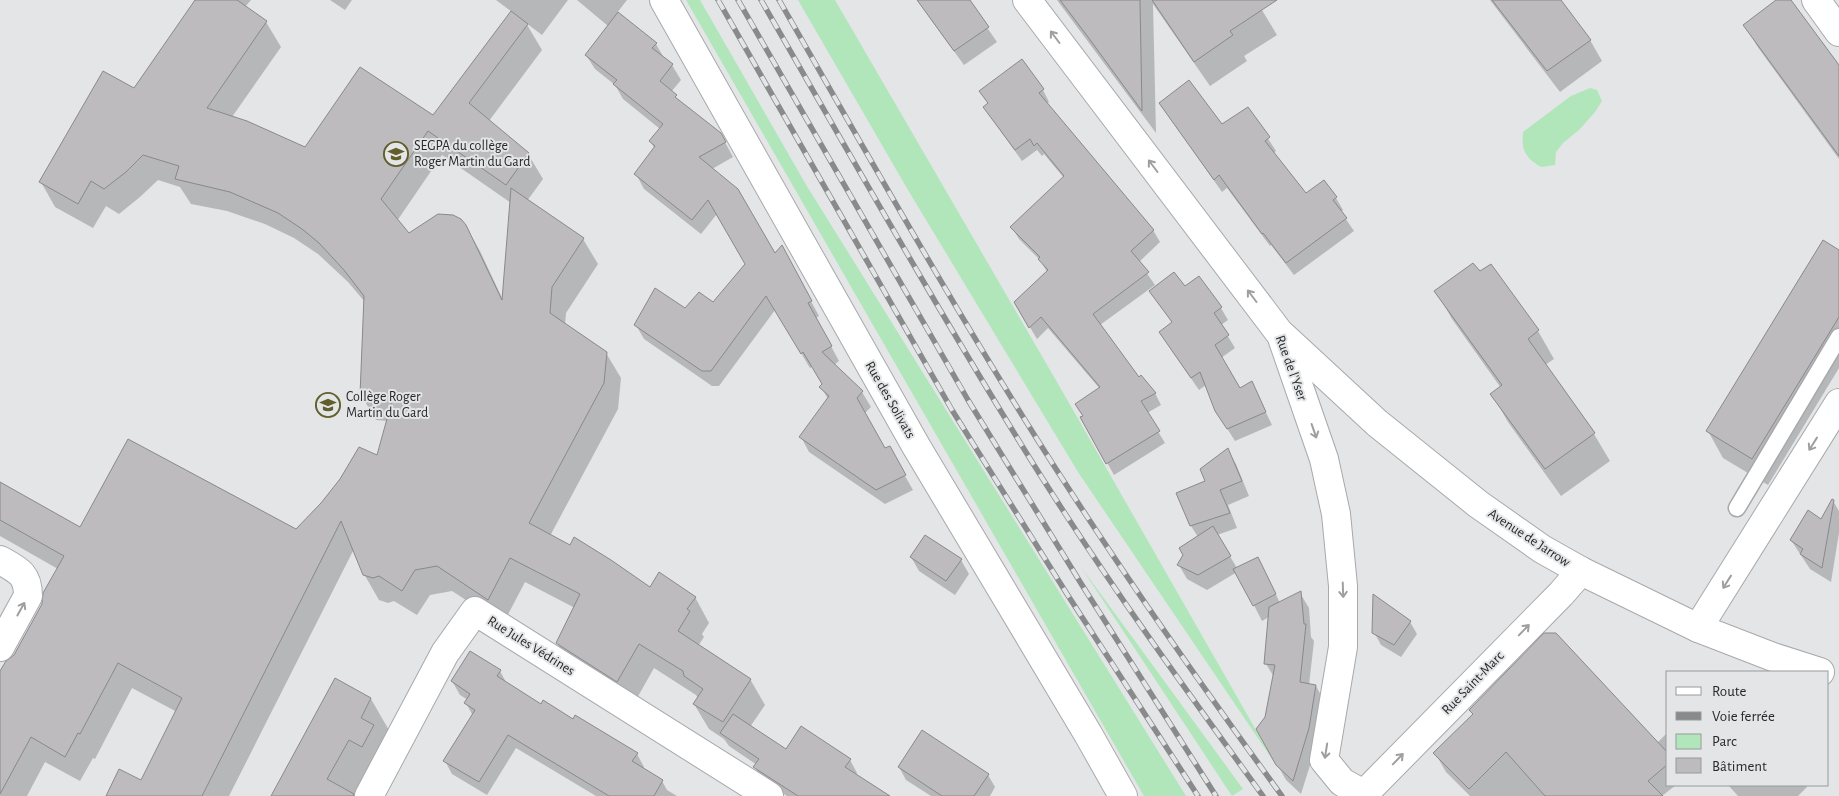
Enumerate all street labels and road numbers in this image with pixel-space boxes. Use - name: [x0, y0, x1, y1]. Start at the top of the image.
- street label: Rue de l'Yser: [1273, 334, 1309, 403]
- street label: Rue des Solivats: [862, 359, 918, 441]
- street label: Avenue de Jarrow: [1485, 506, 1573, 570]
- street label: Rue Jules Védrines: [485, 614, 577, 678]
- street label: Rue Saint-Marc: [1439, 648, 1507, 717]

